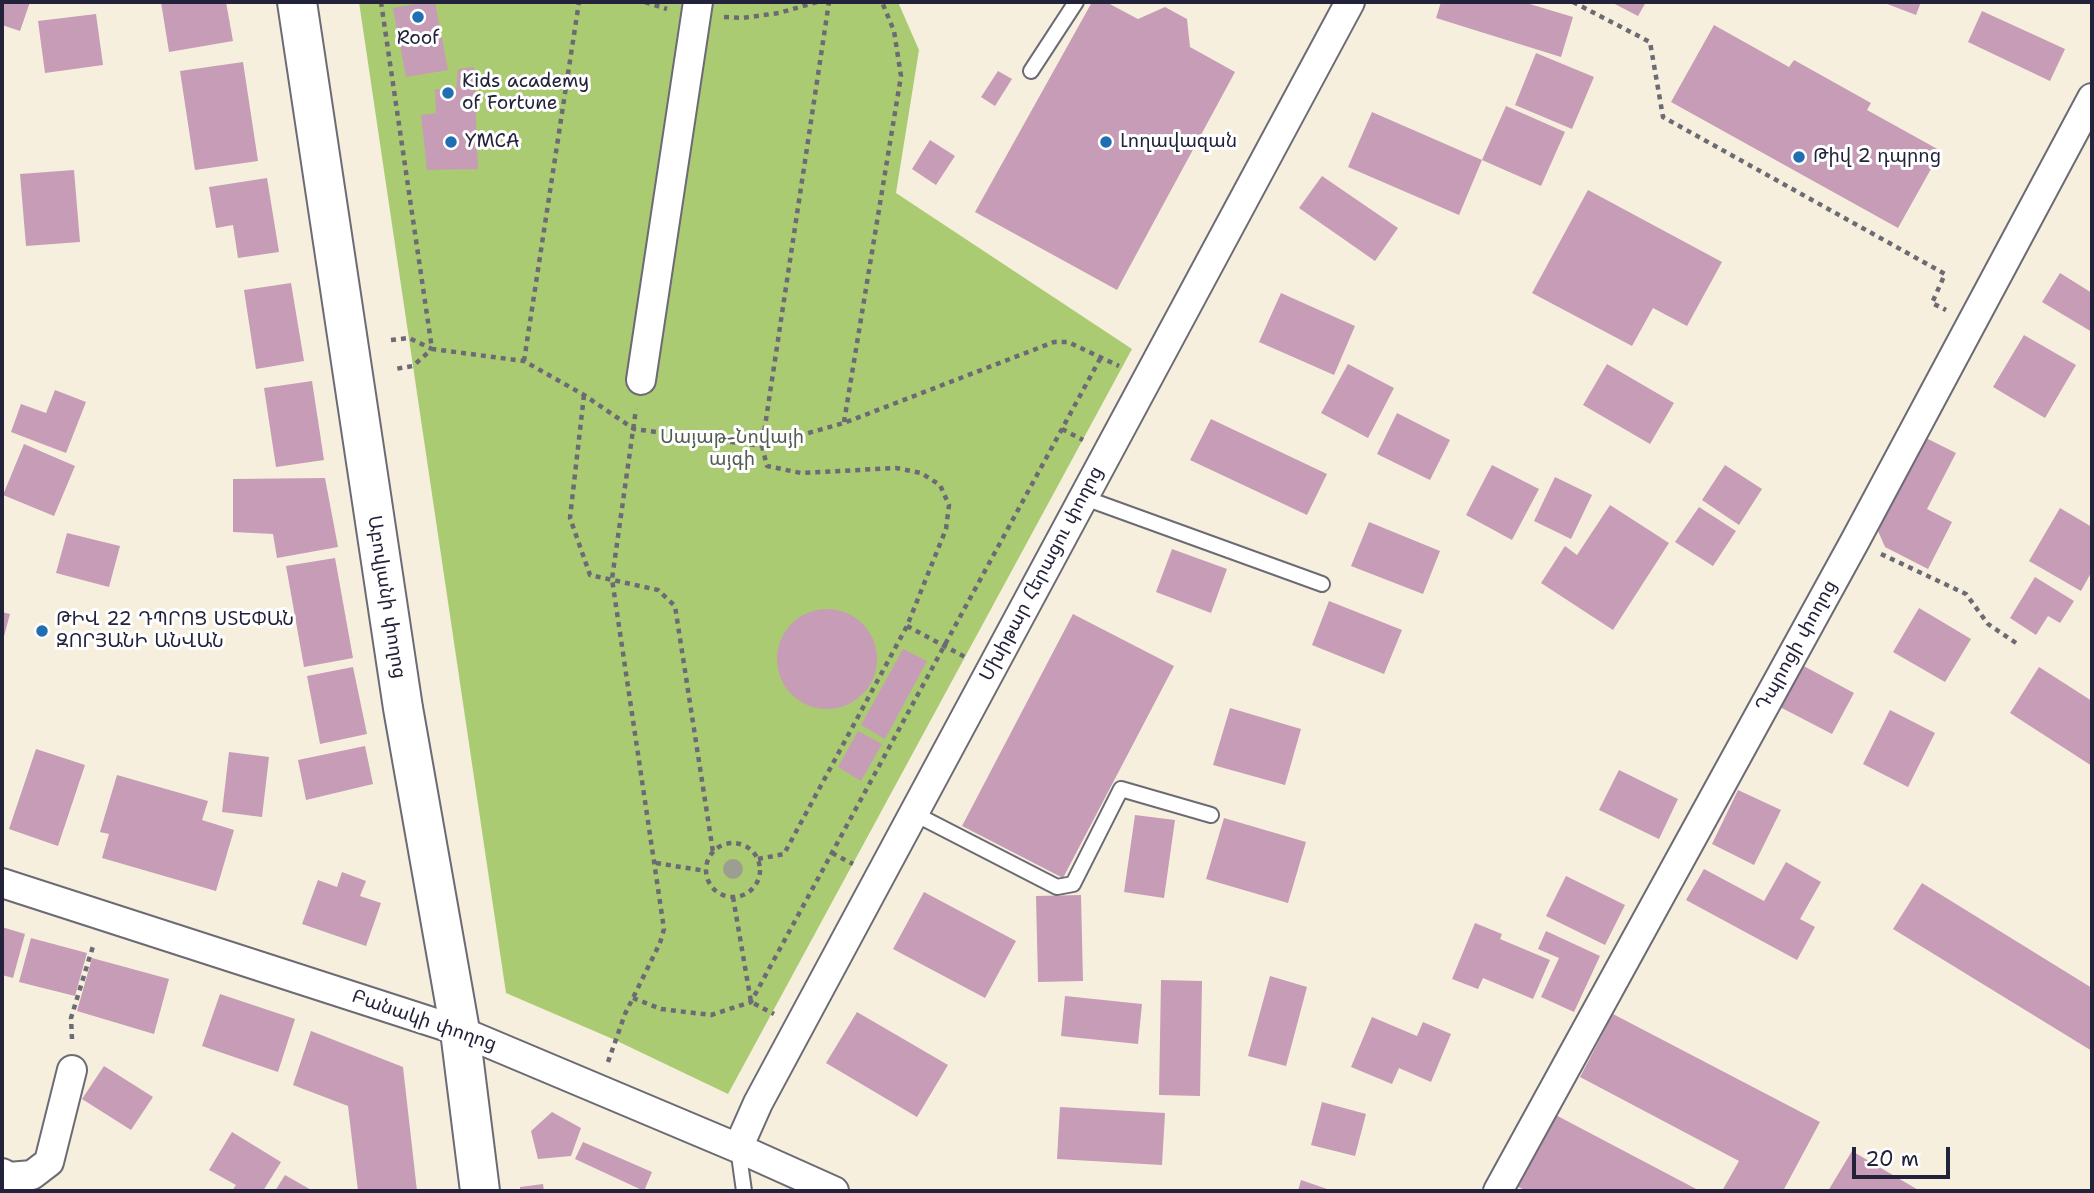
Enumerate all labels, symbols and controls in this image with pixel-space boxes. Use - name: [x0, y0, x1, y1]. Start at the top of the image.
- marker: Roof: [410, 9, 426, 25]
- place label: Roof: [397, 28, 439, 50]
- place label: Kids academy of Fortune: [462, 71, 589, 115]
- marker: Kids academy of Fortune: [440, 85, 456, 101]
- place label: YMCA: [465, 131, 520, 153]
- place label: Լողավազան: [1120, 131, 1237, 153]
- marker: YMCA: [443, 134, 459, 150]
- marker: Լողավազան: [1098, 134, 1114, 150]
- place label: Թիվ 2 դպրոց: [1813, 146, 1941, 168]
- marker: Թիվ 2 դպրոց: [1791, 149, 1807, 165]
- park label: Սայաթ-Նովայի այգի: [660, 427, 804, 471]
- street label: Մխիթար Հերացու փողոց: [976, 463, 1108, 685]
- street label: Աբովյանի փողոց: [362, 514, 410, 680]
- street label: Դպրոցի փողոց: [1752, 576, 1842, 716]
- place label: ԹԻՎ 22 ԴՊՐՈՑ ՍՏԵՓԱՆ ԶՈՐՅԱՆԻ ԱՆՎԱՆ: [56, 609, 294, 653]
- marker: ԹԻՎ 22 ԴՊՐՈՑ ՍՏԵՓԱՆ ԶՈՐՅԱՆԻ ԱՆՎԱՆ: [34, 623, 50, 639]
- street label: Բանակի փողոց: [349, 986, 499, 1056]
- scale bar: [1856, 1134, 1954, 1178]
- text: 20 m: [1865, 1145, 1919, 1173]

